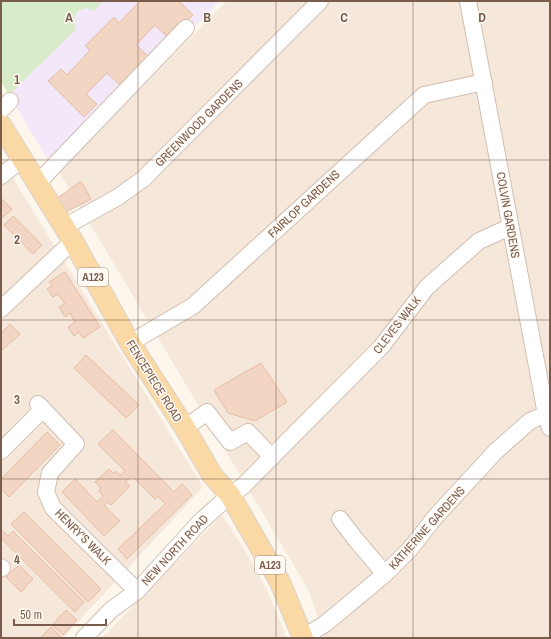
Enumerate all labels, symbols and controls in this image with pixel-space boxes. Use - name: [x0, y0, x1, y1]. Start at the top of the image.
- text: A: [65, 9, 73, 26]
- text: B: [203, 9, 211, 26]
- text: C: [340, 9, 348, 26]
- text: D: [478, 9, 486, 26]
- text: 1: [14, 71, 20, 88]
- street label: GREENWOOD GARDENS: [152, 75, 247, 170]
- street label: FAIRLOP GARDENS: [265, 166, 344, 241]
- street label: COLVIN GARDENS: [493, 171, 524, 260]
- text: 2: [14, 231, 20, 248]
- road number: A123: [78, 268, 108, 286]
- street label: CLEVES WALK: [369, 293, 425, 357]
- street label: FENCEPIECE ROAD: [122, 337, 186, 425]
- text: 3: [14, 391, 20, 408]
- street label: KATHERINE GARDENS: [385, 483, 469, 573]
- street label: HENRY'S WALK: [52, 506, 115, 569]
- street label: NEW NORTH ROAD: [138, 511, 212, 589]
- text: 4: [14, 551, 20, 568]
- road number: A123: [255, 556, 285, 574]
- scale bar: [14, 601, 106, 627]
- text: 50 m: [20, 607, 42, 623]

